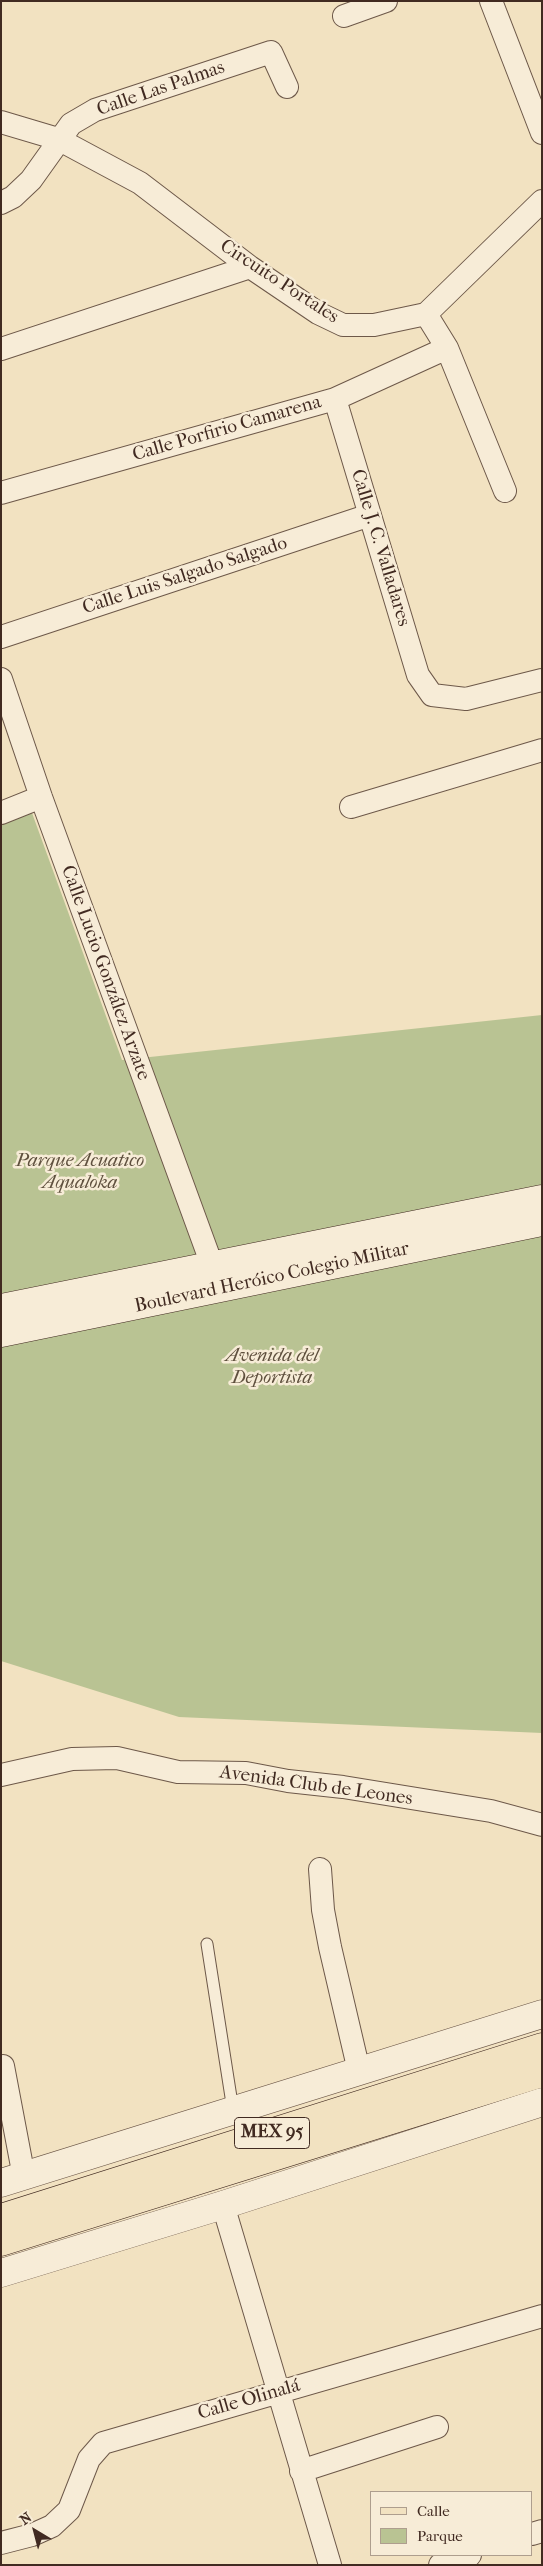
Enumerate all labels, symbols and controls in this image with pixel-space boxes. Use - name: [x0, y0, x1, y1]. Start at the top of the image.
- street label: Calle Las Palmas: [94, 56, 228, 122]
- street label: Circuito Portales: [215, 235, 343, 329]
- street label: Calle Porfirio Camarena: [130, 391, 324, 467]
- street label: Calle J. C. Valladares: [345, 467, 415, 629]
- street label: Calle Luis Salgado Salgado: [80, 532, 290, 620]
- street label: Calle Lucio González Arzate: [55, 862, 155, 1084]
- park label: Parque Acuatico Aqualoka: [16, 1150, 144, 1194]
- street label: Boulevard Heróico Colegio Militar: [133, 1238, 411, 1318]
- park label: Avenida del Deportista: [226, 1345, 318, 1389]
- street label: Avenida Club de Leones: [218, 1761, 414, 1811]
- road number: MEX 95: [234, 2118, 310, 2148]
- street label: Calle Olinalá: [195, 2375, 303, 2425]
- legend: [370, 2491, 533, 2556]
- text: Calle: [417, 2502, 450, 2520]
- north arrow: [10, 2506, 60, 2556]
- text: N: [16, 2509, 35, 2529]
- text: Parque: [417, 2527, 463, 2545]

